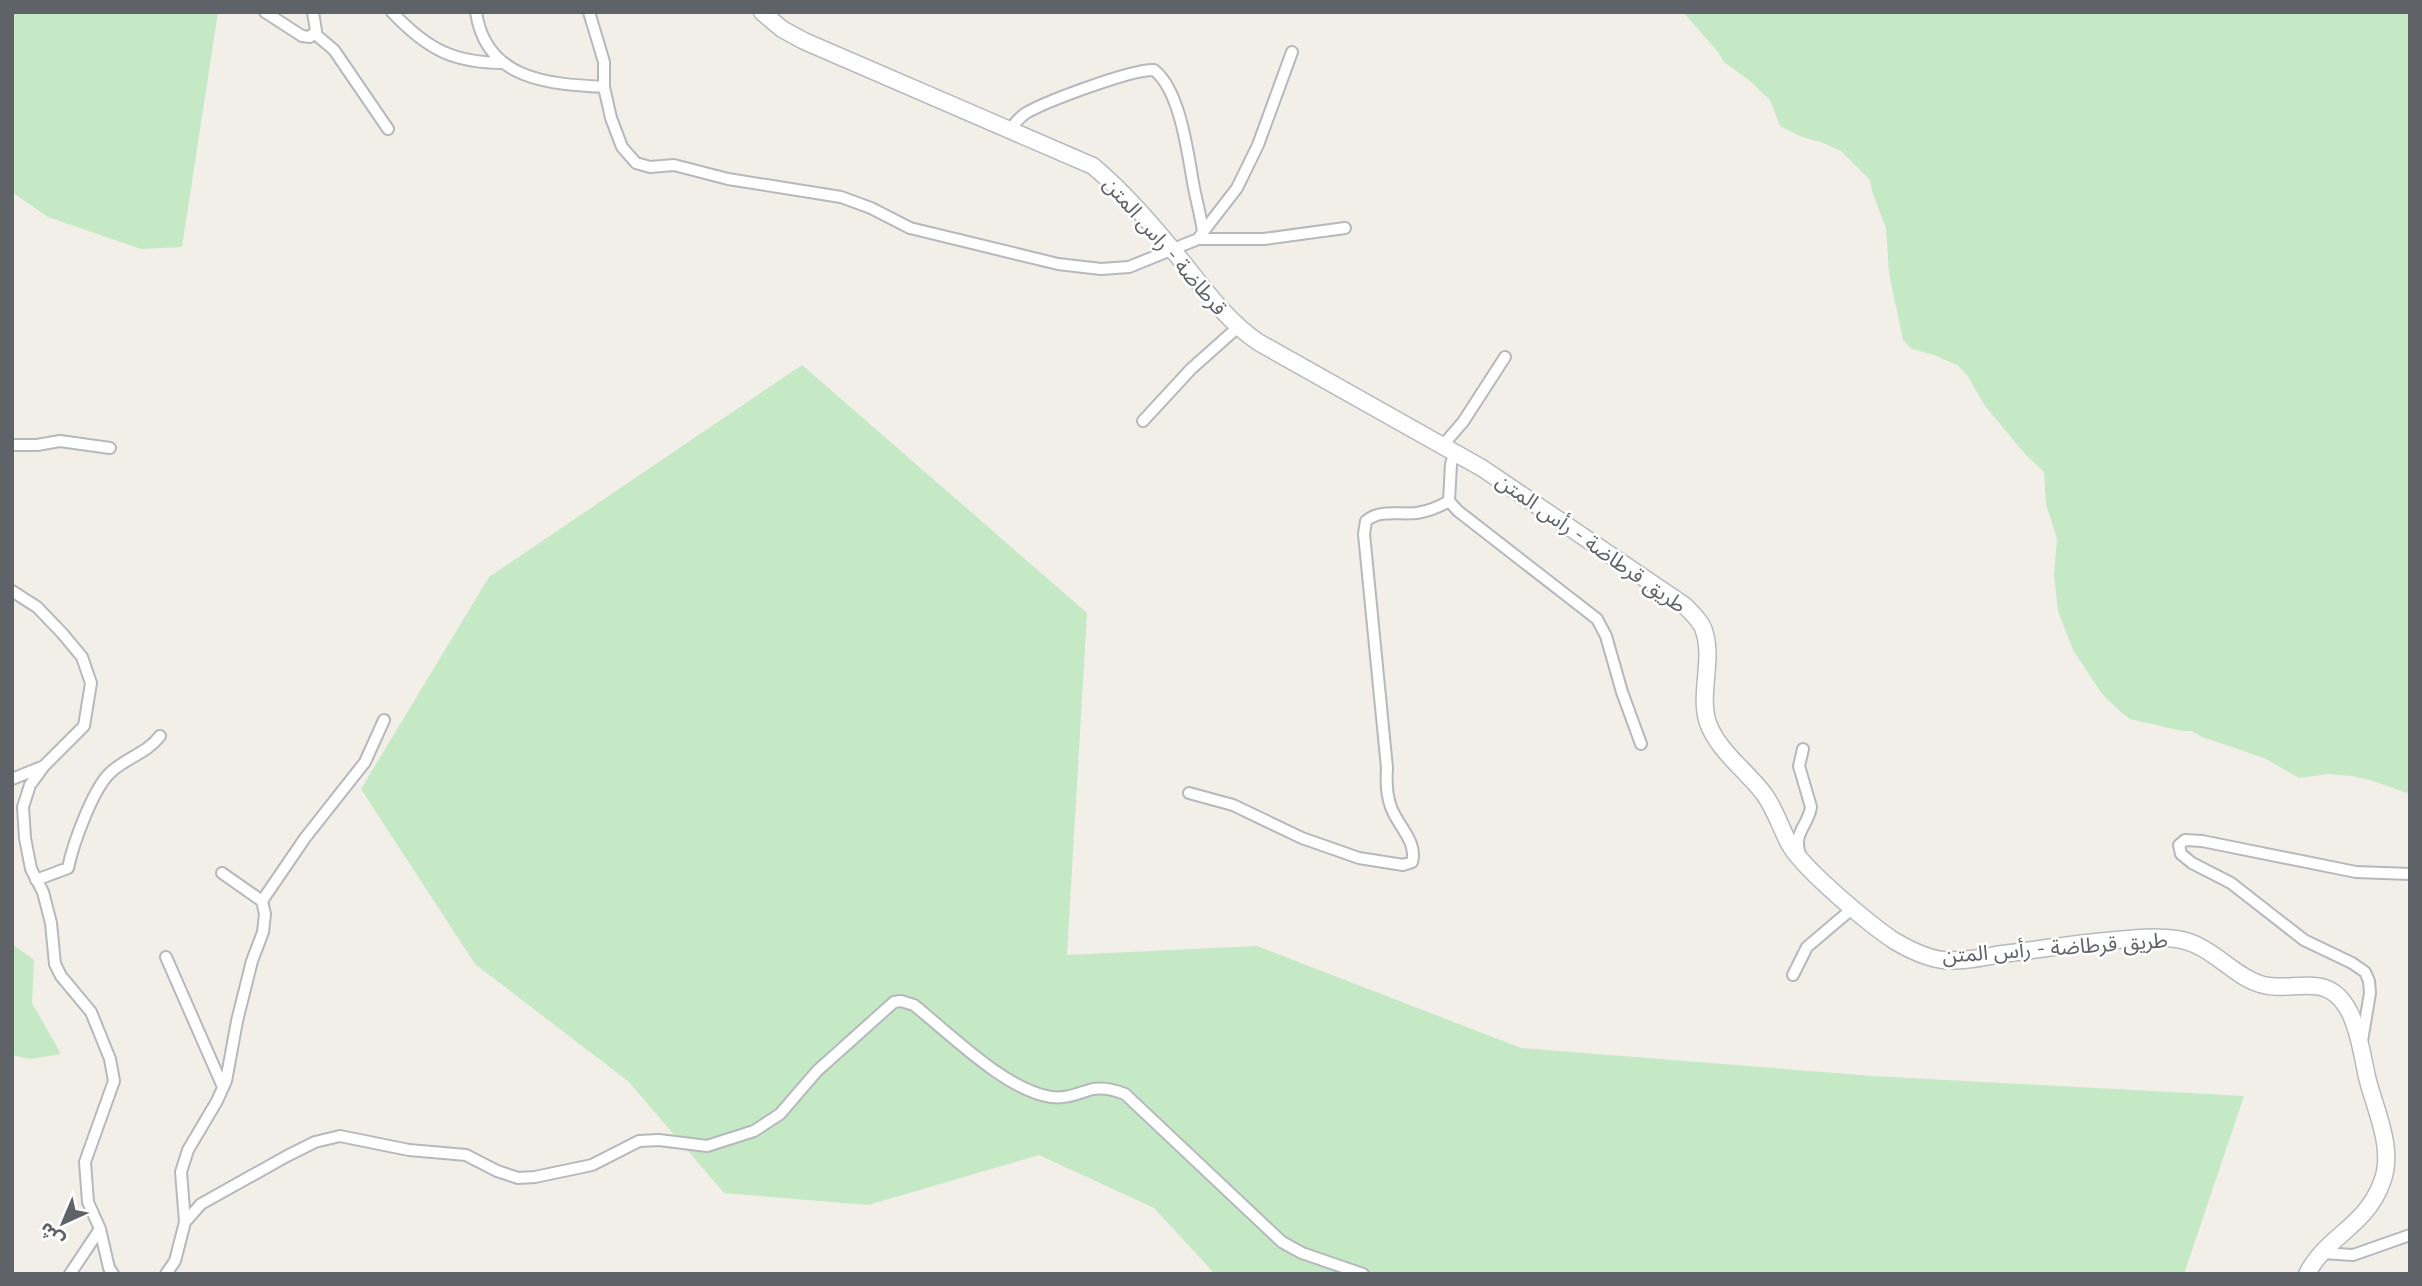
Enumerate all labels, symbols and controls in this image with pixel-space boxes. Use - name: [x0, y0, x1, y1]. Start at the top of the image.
- street label: قرطاضة - راس المتن: [1098, 171, 1233, 320]
- street label: طريق قرطاضة - رأس المتن: [1491, 467, 1692, 618]
- street label: طريق قرطاضة - رأس المتن: [1941, 926, 2169, 969]
- north arrow: [28, 1188, 98, 1258]
- text: ش: [33, 1218, 69, 1253]

